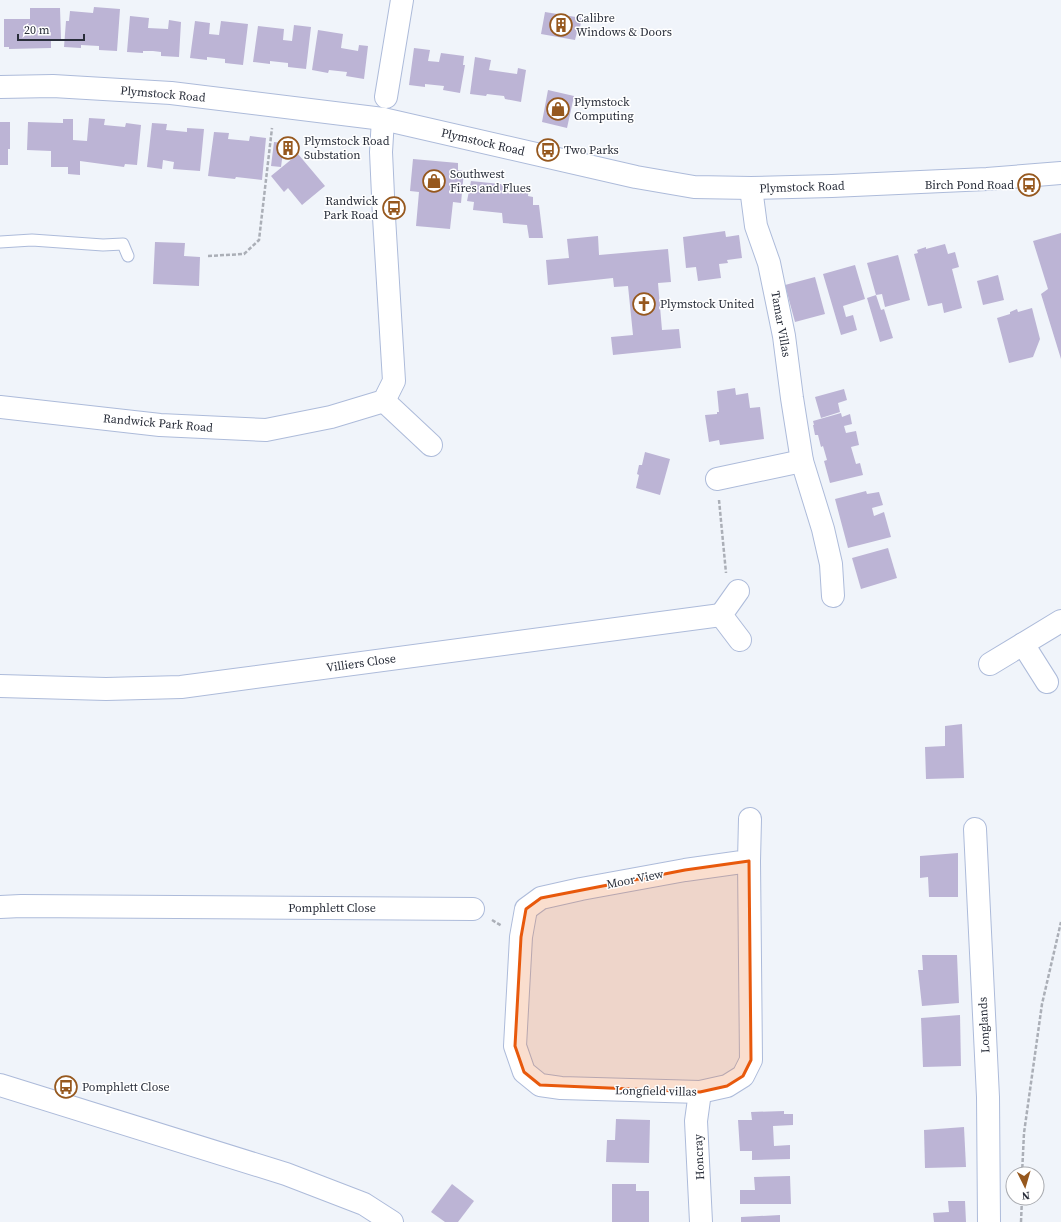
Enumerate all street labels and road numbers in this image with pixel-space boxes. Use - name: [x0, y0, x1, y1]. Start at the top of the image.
- street label: Plymstock Road: [120, 82, 206, 106]
- street label: Plymstock Road: [440, 125, 527, 159]
- street label: Plymstock Road: [759, 178, 845, 196]
- street label: Tamar Villas: [767, 290, 795, 358]
- street label: Randwick Park Road: [102, 410, 214, 436]
- street label: Villiers Close: [325, 650, 397, 676]
- street label: Moor View: [605, 865, 666, 892]
- street label: Pomphlett Close: [288, 900, 376, 916]
- street label: Longlands: [975, 997, 993, 1053]
- street label: Longfield villas: [615, 1082, 697, 1100]
- street label: Honcray: [690, 1133, 708, 1180]

